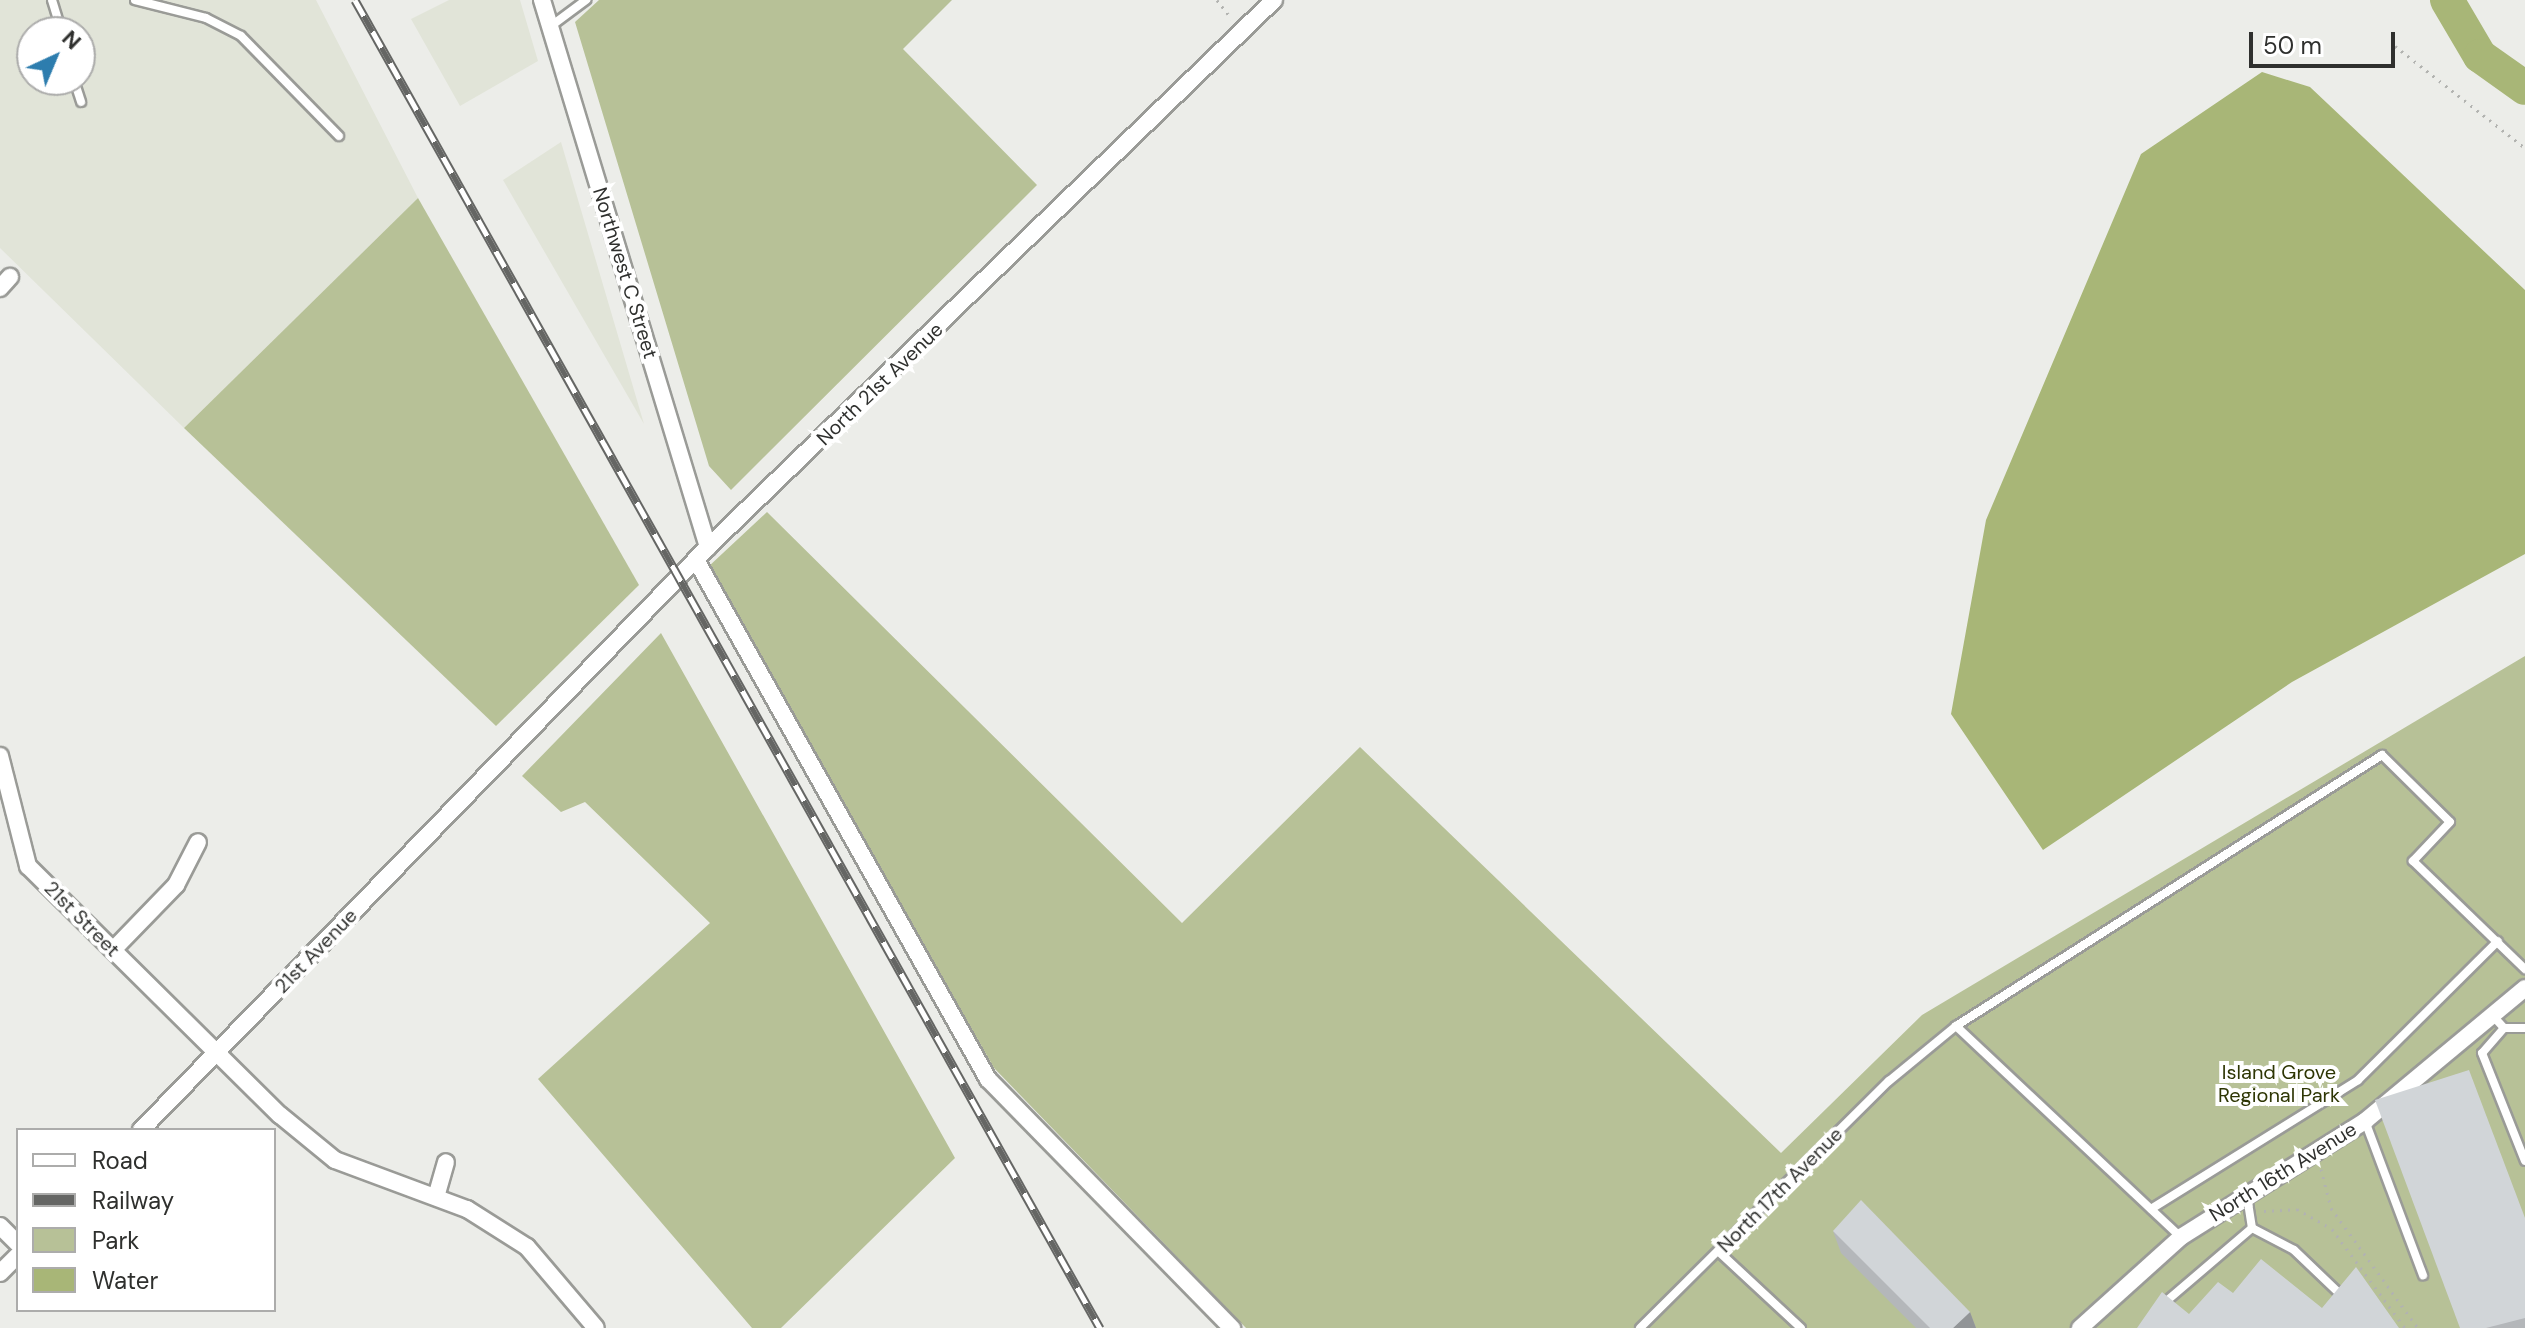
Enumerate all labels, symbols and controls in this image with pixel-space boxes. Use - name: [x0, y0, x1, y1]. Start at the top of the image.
- north arrow: [16, 16, 96, 96]
- scale bar: [2253, 16, 2399, 66]
- text: N: [56, 24, 87, 56]
- text: 50 m: [2263, 30, 2322, 61]
- street label: Northwest C Street: [588, 184, 662, 362]
- street label: North 21st Avenue: [812, 318, 948, 450]
- street label: 21st Street: [39, 876, 125, 962]
- street label: 21st Avenue: [270, 904, 362, 998]
- park label: Island Grove Regional Park: [2218, 1061, 2340, 1108]
- street label: North 16th Avenue: [2205, 1117, 2361, 1227]
- street label: North 17th Avenue: [1712, 1122, 1848, 1258]
- legend: [16, 1128, 276, 1312]
- text: Road: [92, 1145, 148, 1176]
- text: Railway: [92, 1185, 174, 1216]
- text: Park: [92, 1225, 139, 1256]
- text: Water: [92, 1265, 158, 1296]

